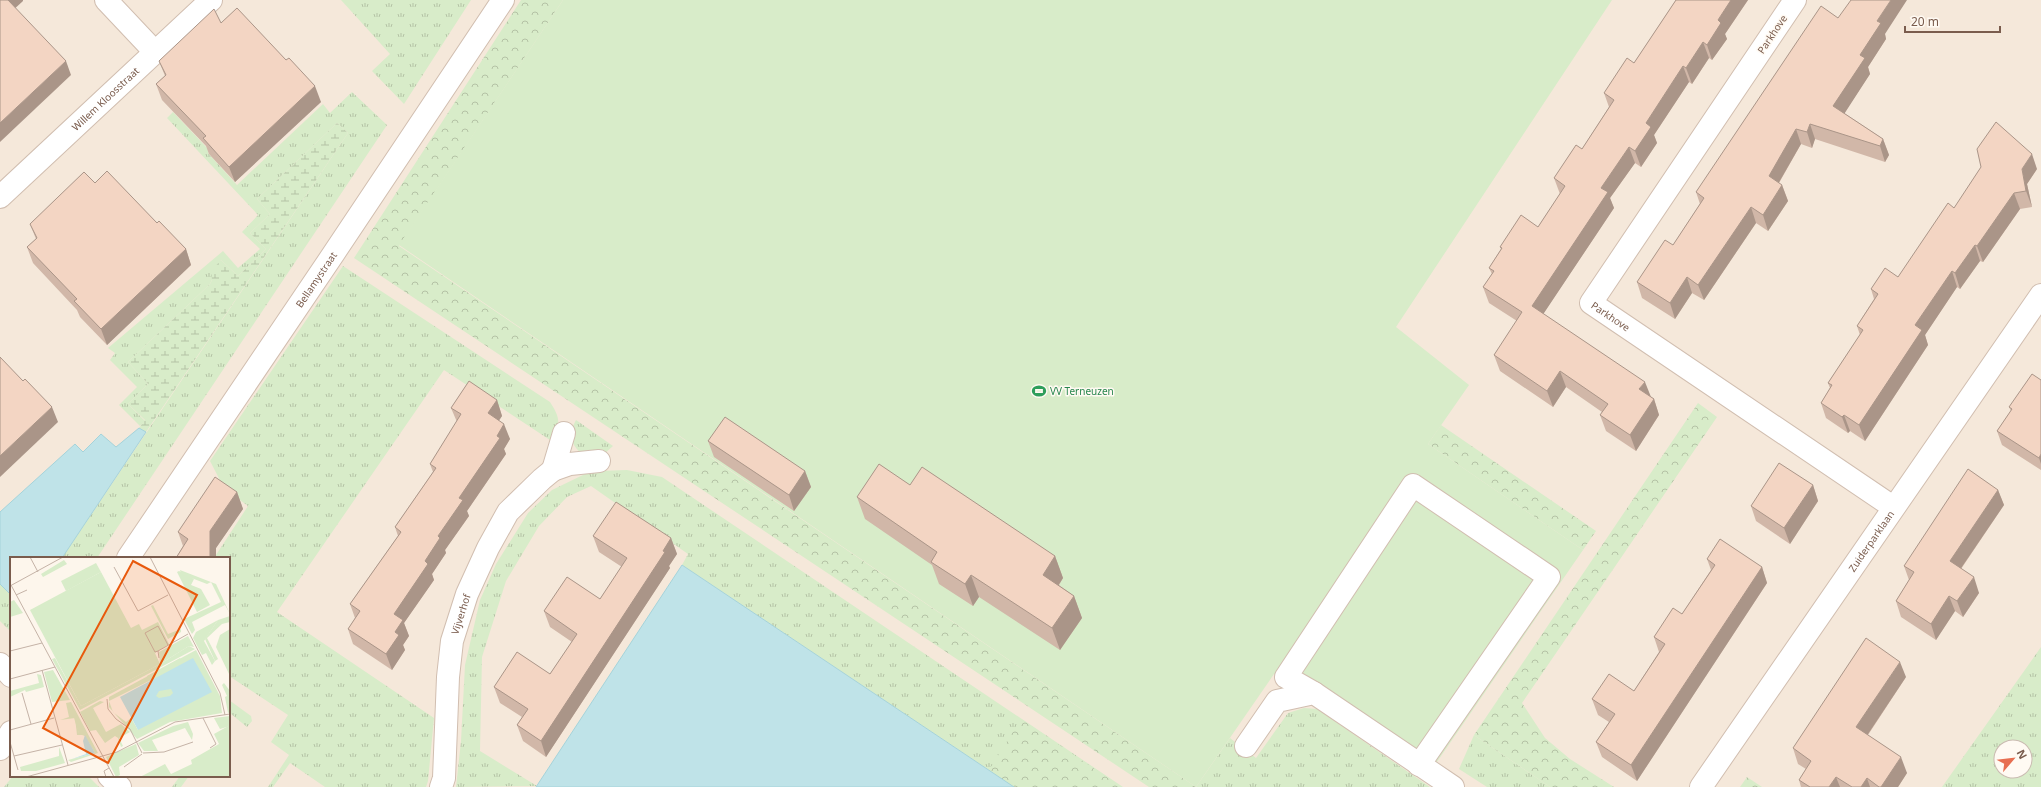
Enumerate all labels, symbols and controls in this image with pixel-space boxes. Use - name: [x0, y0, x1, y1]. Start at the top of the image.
- scale bar: [1905, 8, 2000, 34]
- street label: Parkhove: [1754, 12, 1790, 56]
- text: 20 m: [1911, 13, 1939, 30]
- street label: Willem Kloosstraat: [68, 63, 142, 134]
- street label: Bellamystraat: [292, 249, 340, 310]
- street label: Parkhove: [1589, 298, 1633, 335]
- sports icon: VV Terneuzen: [1031, 383, 1047, 399]
- place label: VV Terneuzen: [1050, 384, 1114, 398]
- street label: Zuiderparklaan: [1845, 508, 1897, 575]
- inset map: [10, 557, 230, 777]
- street label: Vijverhof: [448, 592, 474, 636]
- north arrow: [1993, 739, 2033, 779]
- text: N: [2014, 747, 2031, 762]

